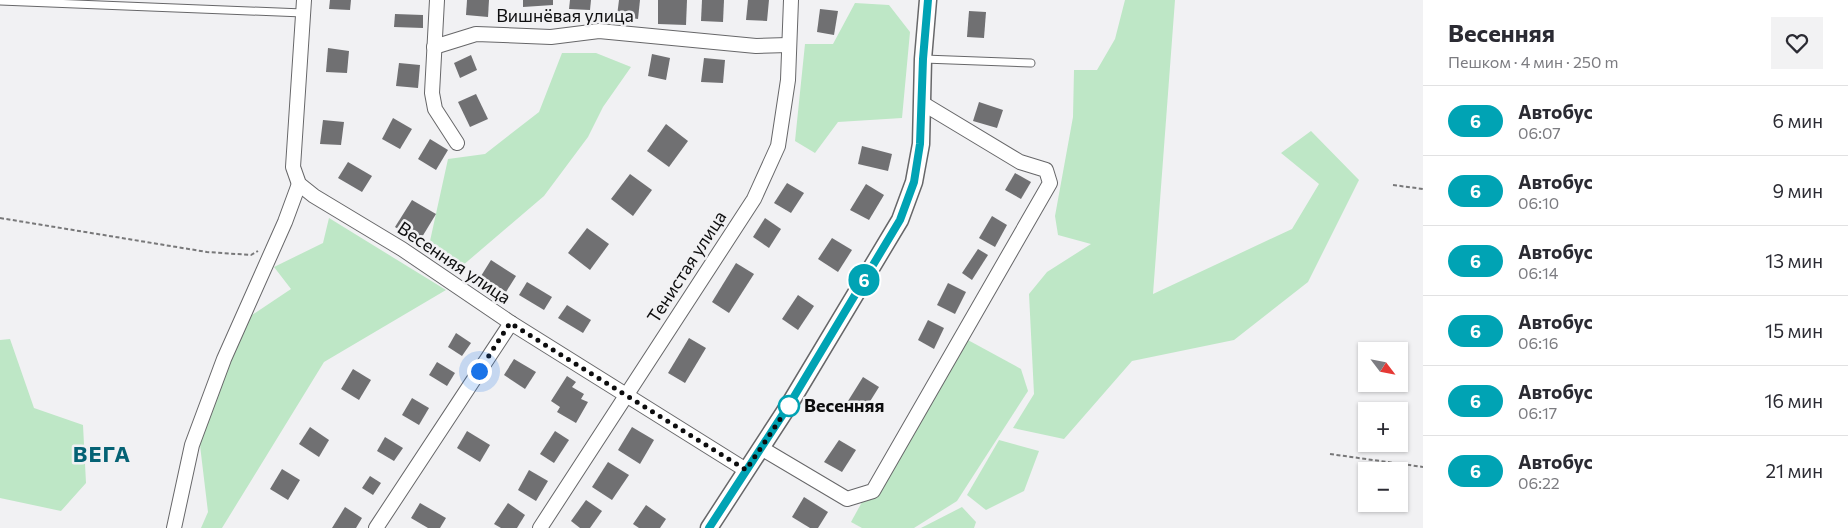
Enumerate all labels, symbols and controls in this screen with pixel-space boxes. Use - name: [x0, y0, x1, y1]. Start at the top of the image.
- street label: Вишнёвая улица: [496, 4, 634, 26]
- button: heart: [1771, 17, 1823, 69]
- text: Весенняя: [1448, 18, 1555, 47]
- text: Пешком · 4 мин · 250 m: [1448, 52, 1618, 71]
- text: Автобус: [1518, 100, 1593, 123]
- text: 6 мин: [1773, 109, 1823, 132]
- text: 6: [1470, 110, 1481, 132]
- text: 06:07: [1518, 123, 1561, 142]
- text: Автобус: [1518, 170, 1593, 193]
- text: 9 мин: [1773, 179, 1823, 202]
- text: 6: [1470, 180, 1481, 202]
- text: 06:10: [1518, 193, 1559, 212]
- street label: Тенистая улица: [642, 206, 731, 327]
- street label: Весенняя улица: [394, 216, 515, 308]
- text: Автобус: [1518, 240, 1593, 263]
- text: 13 мин: [1765, 249, 1823, 272]
- text: 6: [1470, 250, 1481, 272]
- text: 06:14: [1518, 263, 1558, 282]
- line badge: 6: [848, 264, 880, 296]
- text: 6: [858, 269, 870, 291]
- text: Автобус: [1518, 310, 1593, 333]
- text: 15 мин: [1765, 319, 1823, 342]
- text: 6: [1470, 320, 1481, 342]
- text: 06:16: [1518, 333, 1558, 352]
- north arrow: [1358, 342, 1408, 392]
- map controls: [1358, 342, 1408, 512]
- your location: [467, 359, 492, 384]
- text: Автобус: [1518, 380, 1593, 403]
- text: 16 мин: [1764, 389, 1823, 412]
- text: 6: [1470, 390, 1481, 412]
- place label: Весенняя: [804, 394, 884, 416]
- marker: Весенняя: [778, 395, 800, 417]
- button: +: [1358, 402, 1408, 452]
- text: 06:17: [1518, 403, 1557, 422]
- district label: ВЕГА: [73, 440, 131, 467]
- text: Автобус: [1518, 450, 1593, 473]
- text: 21 мин: [1765, 459, 1823, 482]
- text: 6: [1470, 460, 1481, 482]
- button: −: [1358, 462, 1408, 512]
- text: 06:22: [1518, 473, 1560, 492]

